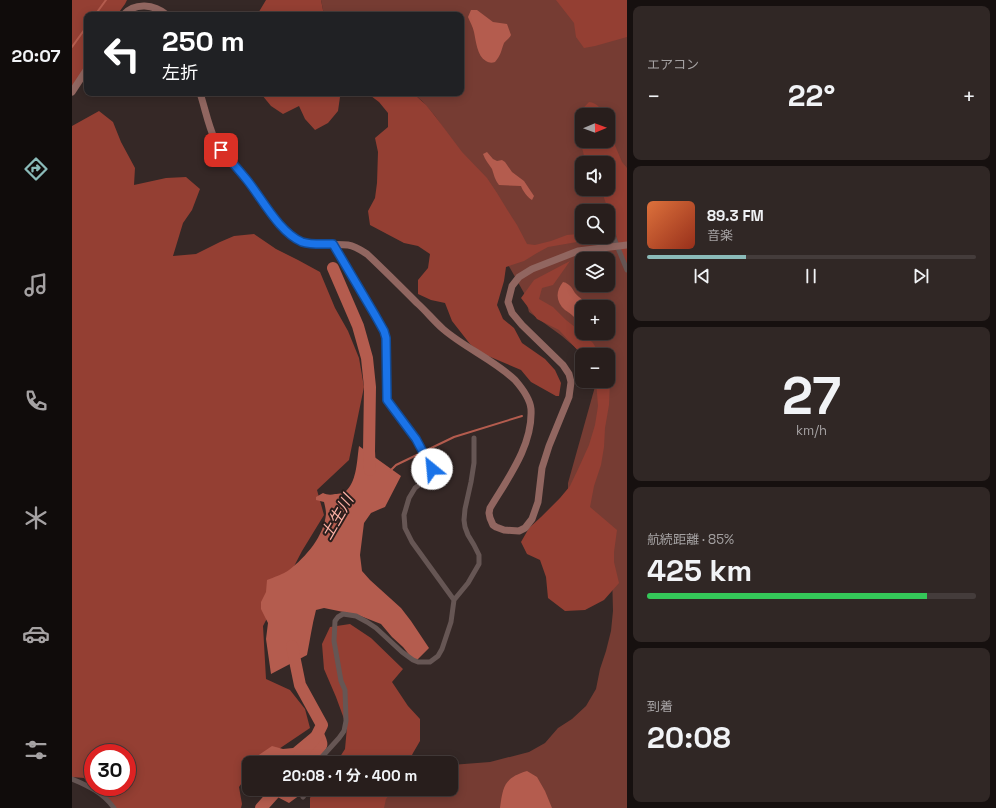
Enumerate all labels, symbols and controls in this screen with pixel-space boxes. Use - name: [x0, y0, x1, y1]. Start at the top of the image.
- text: 250 m: [162, 23, 245, 59]
- icon: left: [96, 28, 148, 80]
- text: 20:07: [12, 44, 61, 67]
- text: エアコン: [647, 56, 699, 73]
- text: 左折: [162, 61, 198, 84]
- text: 22°: [788, 76, 835, 115]
- text: −: [647, 82, 661, 110]
- text: +: [962, 82, 976, 110]
- north arrow: [575, 108, 615, 148]
- map controls: [575, 108, 615, 388]
- pin: [204, 133, 238, 167]
- icon: arrive: [210, 139, 232, 161]
- icon: directions: [22, 155, 50, 183]
- button: sound: [575, 156, 615, 196]
- button: search: [575, 204, 615, 244]
- text: 89.3 FM: [707, 206, 764, 225]
- text: 音楽: [707, 227, 733, 244]
- button: layers: [575, 252, 615, 292]
- icon: previous: [691, 265, 713, 287]
- icon: pause: [800, 265, 822, 287]
- icon: next: [910, 265, 932, 287]
- icon: music: [22, 271, 50, 299]
- button: +: [575, 300, 615, 340]
- button: −: [575, 348, 615, 388]
- text: 27: [782, 363, 841, 429]
- icon: phone: [22, 387, 50, 415]
- text: km/h: [796, 422, 827, 439]
- position arrow: [411, 448, 453, 490]
- water label: 土生川: [316, 489, 359, 543]
- icon: climate: [22, 504, 50, 532]
- text: 航続距離 · 85%: [647, 531, 734, 548]
- text: 425 km: [647, 551, 752, 590]
- icon: car: [22, 620, 50, 648]
- text: 到着: [647, 698, 673, 715]
- text: 20:08: [647, 718, 731, 757]
- icon: filters: [22, 736, 50, 764]
- speed limit sign: 30: [84, 744, 136, 796]
- text: 20:08 · 1 分 · 400 m: [283, 766, 417, 785]

